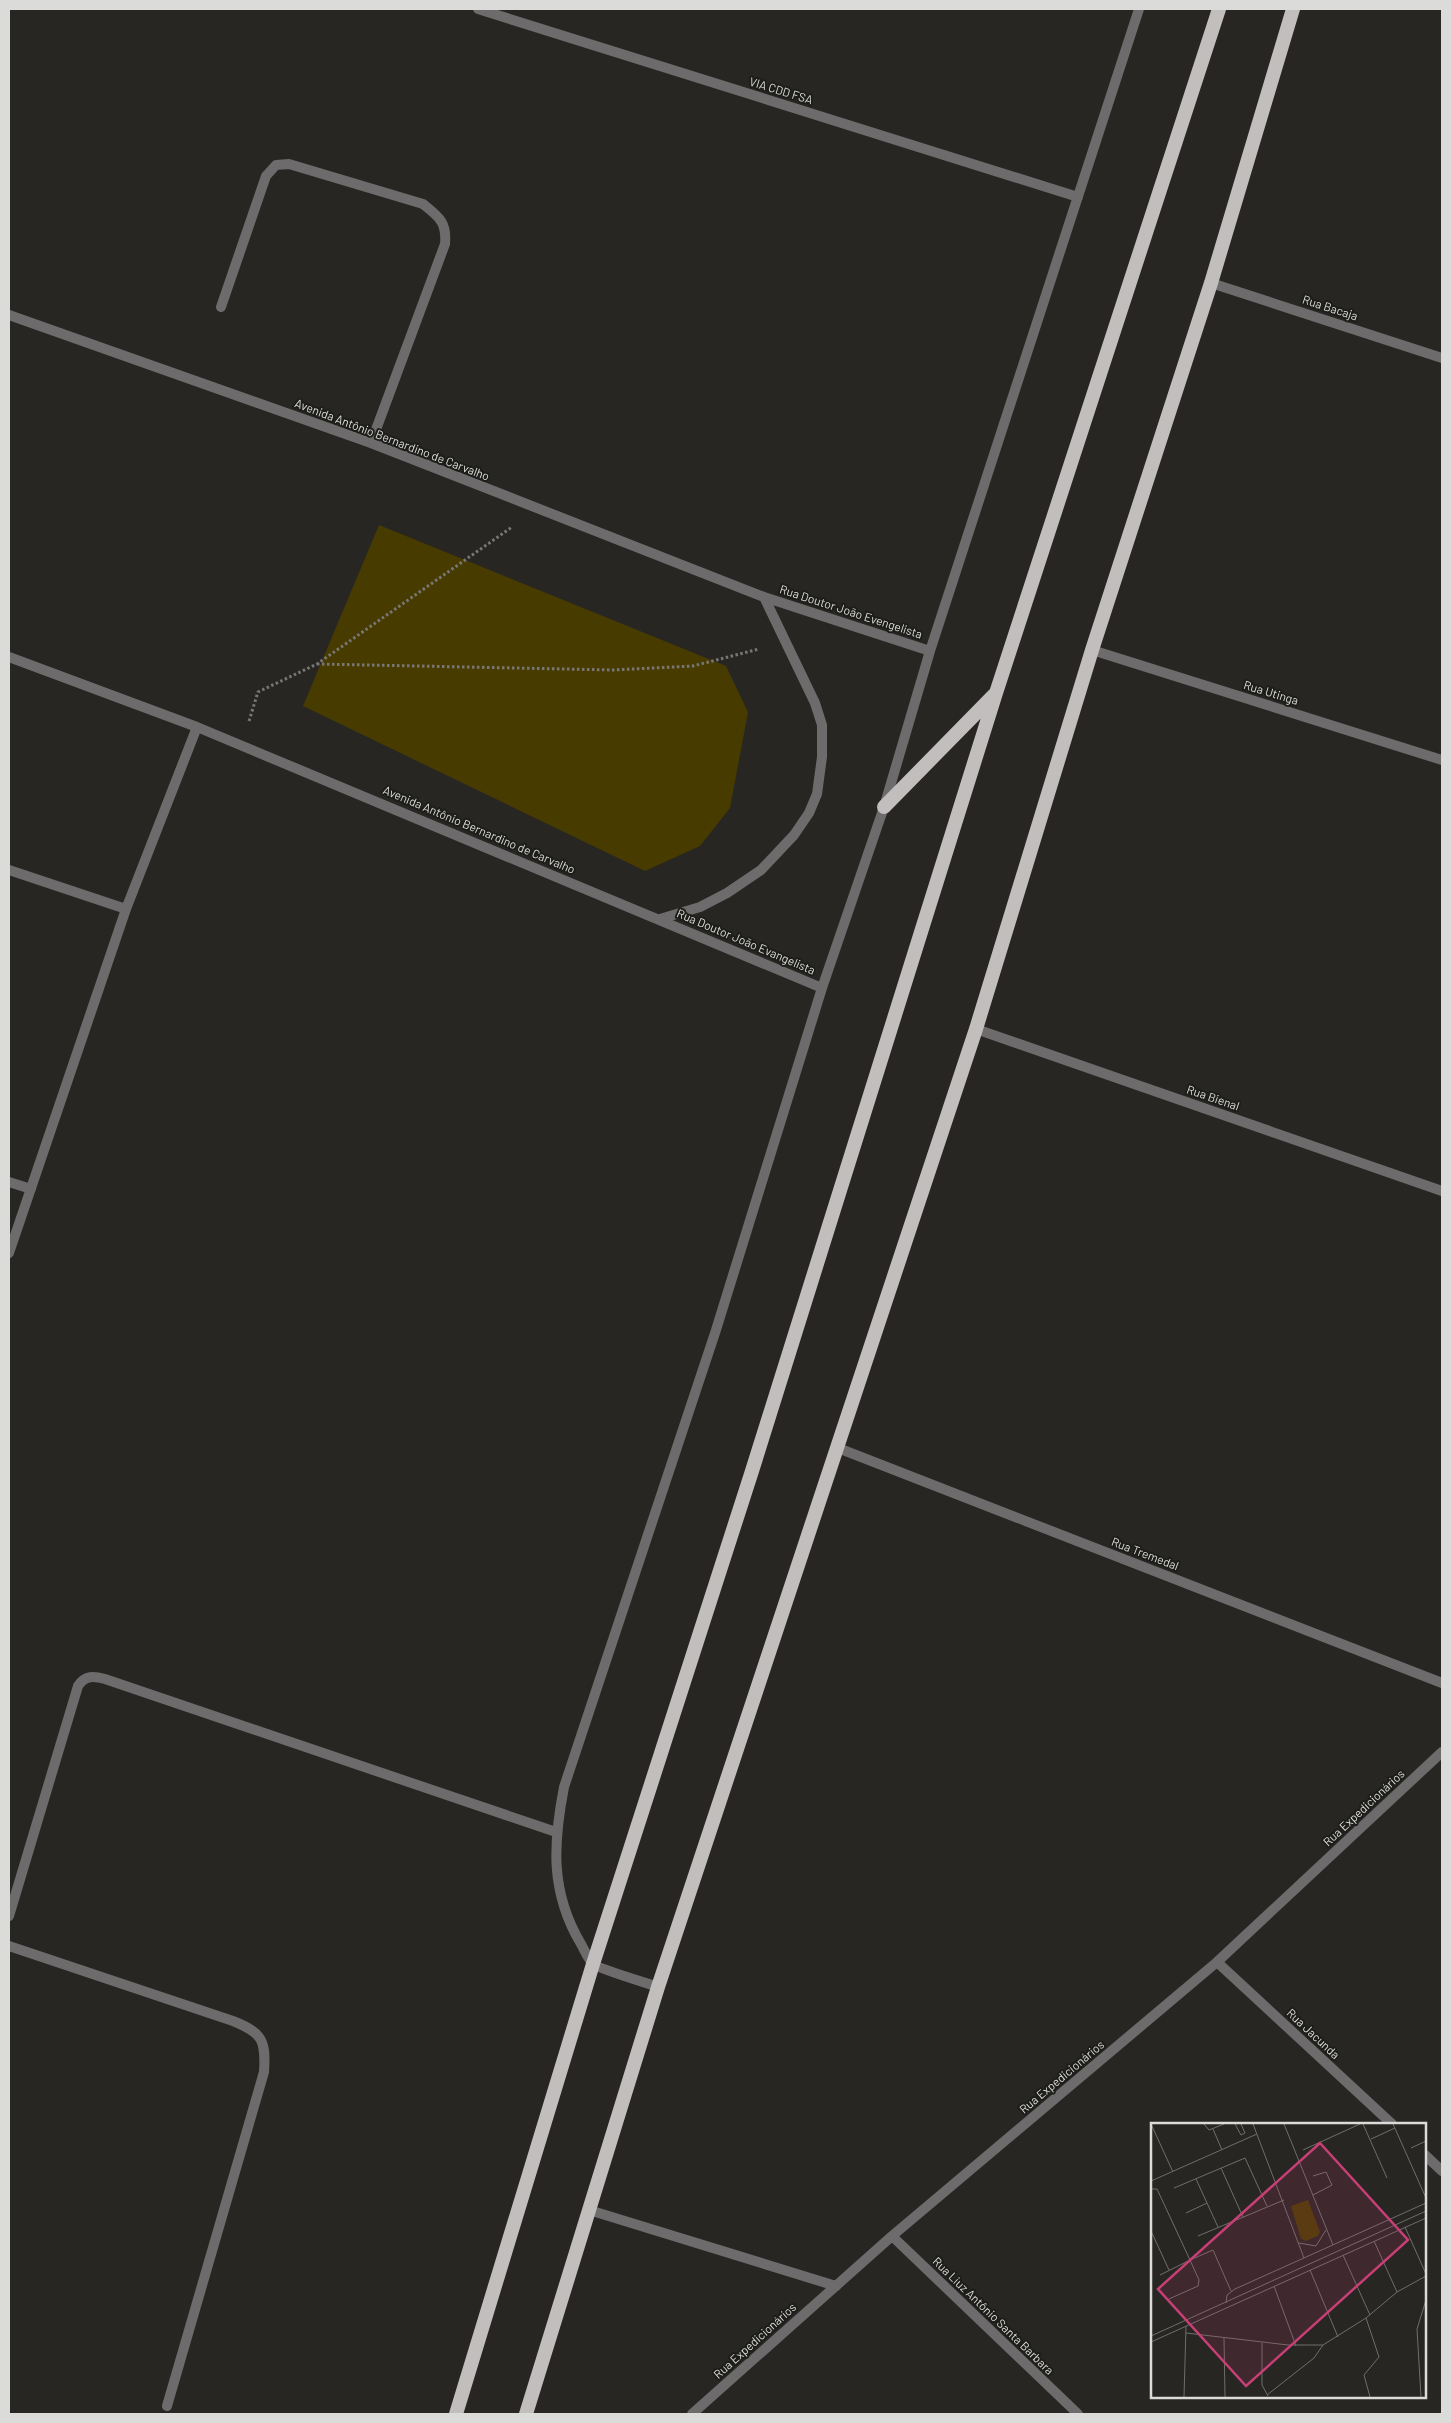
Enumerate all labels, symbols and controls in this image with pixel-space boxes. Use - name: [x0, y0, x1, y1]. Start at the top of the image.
- street label: VIA CDD FSA: [748, 74, 815, 106]
- street label: Rua Bacaja: [1301, 292, 1360, 323]
- street label: Avenida Antônio Bernardino de Carvalho: [293, 395, 492, 483]
- street label: Rua Doutor João Evengelista: [778, 581, 924, 641]
- street label: Rua Utinga: [1242, 677, 1300, 707]
- street label: Avenida Antônio Bernardino de Carvalho: [381, 782, 577, 876]
- street label: Rua Doutor João Evangelista: [675, 906, 818, 977]
- street label: Rua Bienal: [1185, 1082, 1241, 1113]
- street label: Rua Tremedal: [1110, 1534, 1181, 1572]
- street label: Rua Expedicionários: [1320, 1766, 1407, 1849]
- street label: Rua Jacunda: [1284, 2005, 1343, 2061]
- street label: Rua Expedicionários: [1016, 2037, 1107, 2116]
- inset map: [1151, 2123, 1426, 2398]
- street label: Rua Liuz Antônio Santa Barbara: [930, 2254, 1057, 2377]
- street label: Rua Expedicionários: [710, 2299, 799, 2381]

